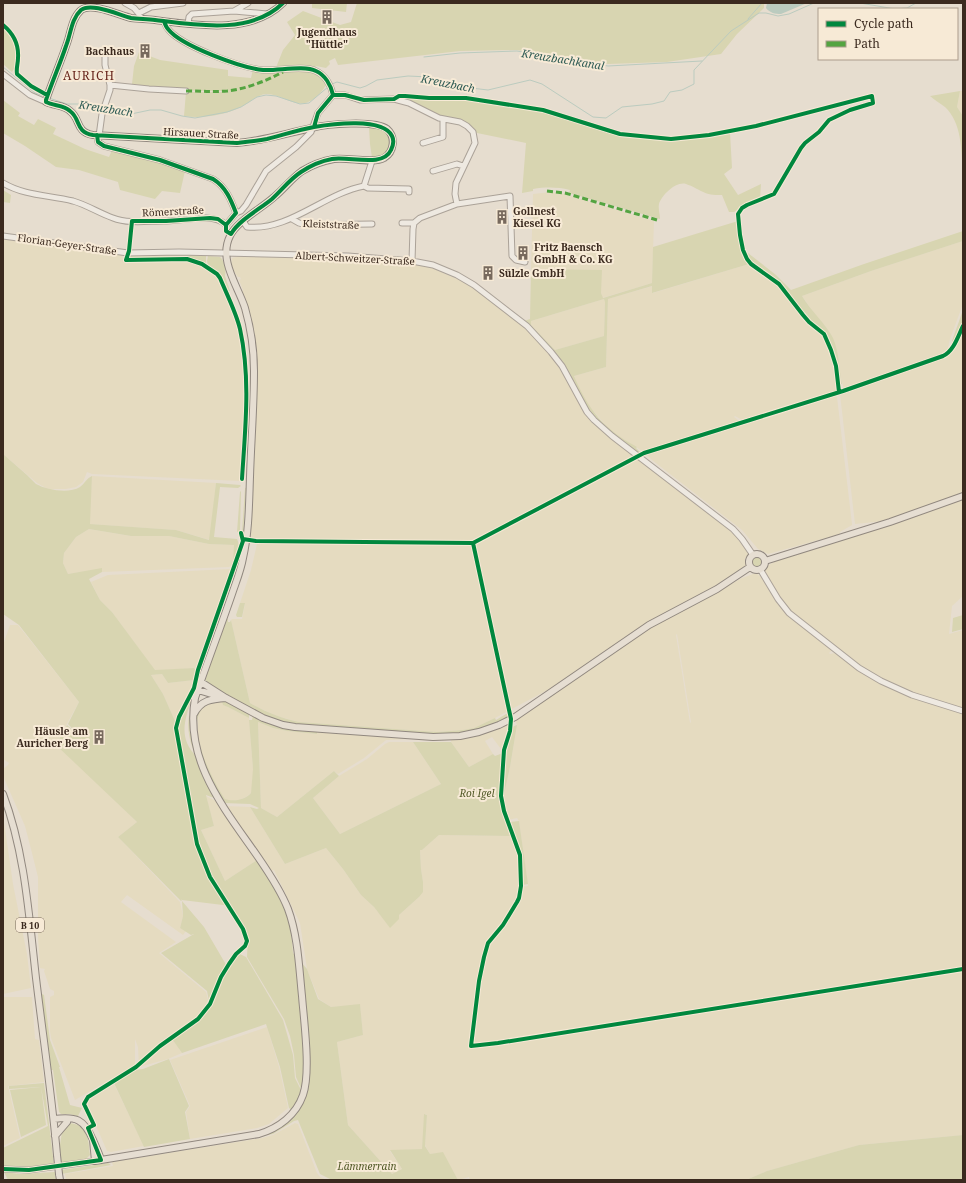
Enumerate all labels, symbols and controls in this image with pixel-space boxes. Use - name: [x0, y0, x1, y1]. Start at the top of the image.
- legend: [818, 8, 958, 60]
- building icon: Jugendhaus "Hüttle": [319, 9, 335, 25]
- text: Cycle path: [854, 15, 914, 32]
- place label: Jugendhaus "Hüttle": [296, 25, 357, 51]
- text: Path: [854, 35, 880, 52]
- building icon: Backhaus: [137, 43, 153, 59]
- place label: Backhaus: [85, 44, 134, 58]
- water label: Kreuzbachkanal: [520, 45, 606, 73]
- district label: AURICH: [63, 67, 115, 84]
- water label: Kreuzbach: [419, 70, 477, 96]
- water label: Kreuzbach: [77, 96, 135, 120]
- street label: Hirsauer Straße: [163, 124, 239, 142]
- street label: Römerstraße: [142, 202, 204, 220]
- place label: Gollnest Kiesel KG: [513, 204, 561, 230]
- building icon: Gollnest Kiesel KG: [494, 209, 510, 225]
- street label: Kleiststraße: [302, 216, 360, 232]
- street label: Florian-Geyer-Straße: [16, 230, 118, 258]
- place label: Fritz Baensch GmbH & Co. KG: [534, 240, 613, 266]
- building icon: Fritz Baensch GmbH & Co. KG: [515, 245, 531, 261]
- street label: Albert-Schweitzer-Straße: [295, 248, 415, 268]
- building icon: Sülzle GmbH: [480, 265, 496, 281]
- place label: Sülzle GmbH: [499, 266, 564, 280]
- place label: Häusle am Auricher Berg: [16, 724, 88, 750]
- building icon: Häusle am Auricher Berg: [91, 729, 107, 745]
- park label: Roi Igel: [458, 786, 495, 800]
- road number: B 10: [16, 918, 44, 932]
- park label: Lämmerrain: [337, 1159, 396, 1173]

